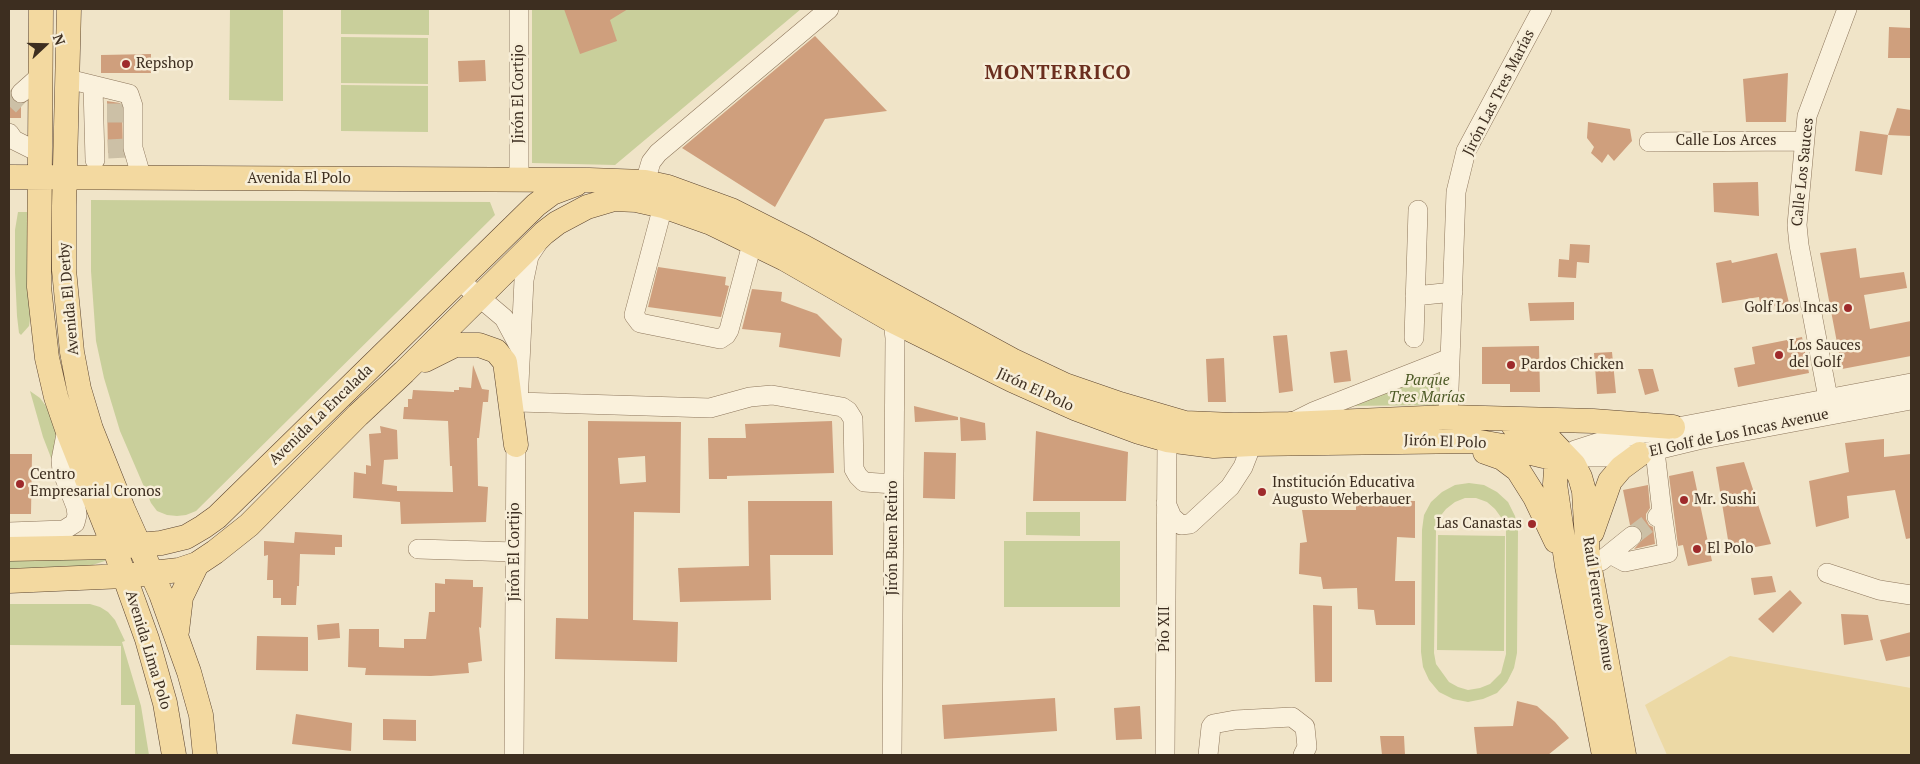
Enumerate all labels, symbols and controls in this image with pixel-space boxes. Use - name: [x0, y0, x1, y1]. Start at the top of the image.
- north arrow: [20, 20, 70, 70]
- street label: Jirón Las Tres Marías: [1459, 27, 1539, 159]
- text: N: [49, 31, 70, 48]
- street label: Jirón El Cortijo: [510, 44, 528, 144]
- place label: Repshop: [136, 55, 193, 73]
- marker: Repshop: [120, 58, 132, 70]
- district label: MONTERRICO: [983, 61, 1133, 85]
- street label: Calle Los Sauces: [1788, 117, 1818, 227]
- street label: Calle Los Arces: [1676, 132, 1776, 150]
- street label: Avenida El Polo: [247, 170, 351, 188]
- street label: Avenida El Derby: [55, 242, 83, 356]
- place label: Golf Los Incas: [1744, 299, 1838, 317]
- marker: Golf Los Incas: [1842, 302, 1854, 314]
- place label: Los Sauces del Golf: [1789, 337, 1861, 372]
- marker: Los Sauces del Golf: [1773, 349, 1785, 361]
- place label: Pardos Chicken: [1521, 356, 1624, 374]
- marker: Pardos Chicken: [1505, 359, 1517, 371]
- street label: Avenida La Encalada: [266, 361, 376, 469]
- street label: Jirón El Polo: [994, 364, 1076, 416]
- park label: Parque Tres Marías: [1389, 372, 1465, 407]
- street label: El Golf de Los Incas Avenue: [1648, 405, 1830, 461]
- street label: Jirón El Polo: [1403, 432, 1487, 452]
- place label: Centro Empresarial Cronos: [30, 466, 161, 501]
- place label: Institución Educativa Augusto Weberbauer: [1272, 474, 1415, 509]
- marker: Centro Empresarial Cronos: [14, 478, 26, 490]
- street label: Jirón Buen Retiro: [884, 480, 902, 596]
- marker: Institución Educativa Augusto Weberbauer: [1256, 486, 1268, 498]
- place label: Mr. Sushi: [1694, 491, 1756, 509]
- marker: Mr. Sushi: [1678, 494, 1690, 506]
- street label: Jirón El Cortijo: [506, 502, 524, 602]
- place label: Las Canastas: [1436, 515, 1522, 533]
- marker: Las Canastas: [1526, 518, 1538, 530]
- street label: Raúl Ferrero Avenue: [1579, 536, 1617, 672]
- place label: El Polo: [1707, 540, 1753, 558]
- marker: El Polo: [1691, 543, 1703, 555]
- street label: Avenida Lima Polo: [121, 588, 175, 712]
- street label: Pío XII: [1156, 606, 1174, 652]

